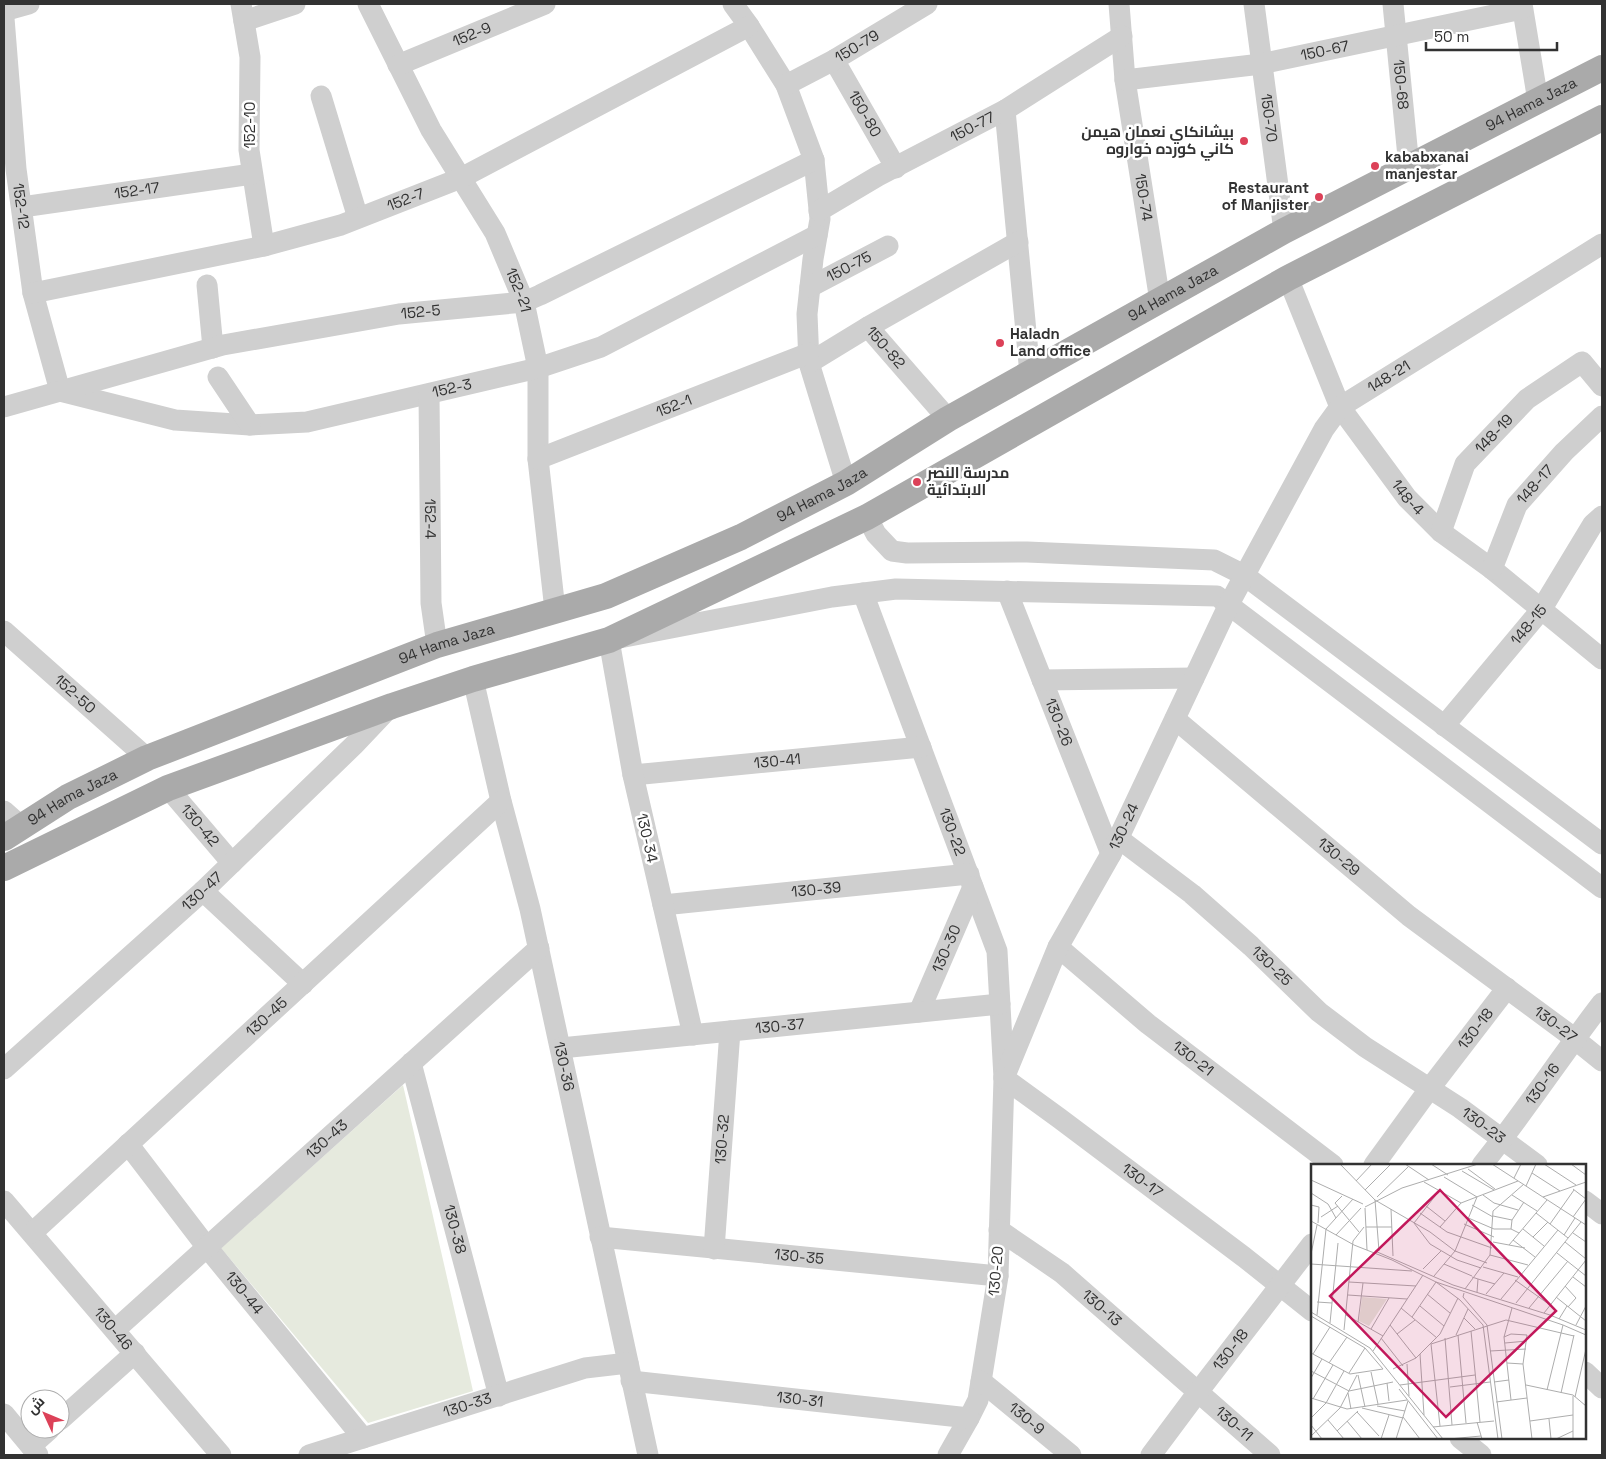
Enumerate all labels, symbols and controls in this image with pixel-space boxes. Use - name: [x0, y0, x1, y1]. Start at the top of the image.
- street label: 152-9: [450, 17, 494, 50]
- scale bar: [1426, 20, 1557, 52]
- street label: 150-79: [831, 25, 882, 66]
- text: 50 m: [1434, 27, 1469, 46]
- street label: 150-67: [1299, 36, 1351, 64]
- street label: 150-68: [1389, 59, 1413, 111]
- street label: 94 Hama Jaza: [1482, 72, 1580, 135]
- street label: 150-80: [844, 87, 886, 140]
- street label: 150-70: [1257, 92, 1282, 143]
- street label: 152-10: [240, 102, 259, 148]
- street label: 150-77: [947, 107, 998, 146]
- place label: بيشانكاي نعمان هيمن كاني كورده خواروه: [1081, 122, 1234, 161]
- marker: بيشانكاي نعمان هيمن كاني كورده خواروه: [1238, 135, 1250, 147]
- place label: kababxanai manjestar: [1385, 147, 1469, 183]
- marker: kababxanai manjestar: [1369, 160, 1381, 172]
- street label: 150-74: [1131, 172, 1157, 222]
- street label: 152-17: [113, 177, 161, 203]
- place label: Restaurant of Manjister: [1222, 178, 1309, 214]
- street label: 152-12: [9, 182, 34, 230]
- street label: 152-7: [384, 183, 427, 215]
- marker: Restaurant of Manjister: [1313, 191, 1325, 203]
- street label: 150-75: [823, 246, 875, 286]
- street label: 94 Hama Jaza: [1125, 260, 1221, 325]
- street label: 152-21: [502, 265, 536, 314]
- street label: 152-5: [400, 300, 441, 323]
- street label: 150-82: [862, 322, 910, 372]
- place label: Haladn Land office: [1010, 324, 1091, 360]
- marker: Haladn Land office: [994, 337, 1006, 349]
- street label: 148-21: [1363, 356, 1414, 397]
- street label: 152-3: [430, 374, 473, 401]
- street label: 152-1: [653, 390, 695, 421]
- street label: 148-19: [1470, 410, 1517, 457]
- street label: 148-17: [1512, 461, 1557, 508]
- street label: 94 Hama Jaza: [773, 462, 871, 526]
- place label: مدرسة النصر الابتدائية: [926, 463, 1009, 499]
- street label: 148-4: [1387, 475, 1429, 519]
- marker: مدرسة النصر الابتدائية: [911, 476, 923, 488]
- street label: 152-4: [421, 499, 440, 539]
- street label: 148-15: [1506, 600, 1551, 649]
- street label: 94 Hama Jaza: [396, 619, 497, 668]
- street label: 152-50: [51, 670, 100, 717]
- street label: 130-26: [1041, 695, 1077, 749]
- street label: 130-41: [753, 749, 802, 772]
- street label: 94 Hama Jaza: [24, 764, 121, 829]
- street label: 130-42: [177, 800, 224, 850]
- street label: 130-24: [1104, 800, 1143, 853]
- street label: 130-22: [935, 805, 971, 858]
- street label: 130-34: [633, 811, 662, 864]
- street label: 130-29: [1314, 833, 1364, 880]
- street label: 130-47: [177, 867, 226, 915]
- street label: 130-39: [790, 877, 842, 901]
- street label: 130-30: [927, 922, 965, 975]
- street label: 130-25: [1247, 941, 1296, 990]
- street label: 130-45: [241, 993, 291, 1040]
- street label: 130-27: [1530, 1002, 1581, 1046]
- street label: 130-18: [1453, 1004, 1497, 1053]
- street label: 130-37: [754, 1014, 805, 1037]
- street label: 130-21: [1169, 1036, 1218, 1080]
- street label: 130-36: [550, 1040, 579, 1093]
- street label: 130-16: [1521, 1059, 1564, 1109]
- street label: 130-23: [1458, 1102, 1509, 1147]
- street label: 130-32: [710, 1114, 733, 1165]
- street label: 130-43: [301, 1115, 351, 1163]
- street label: 130-17: [1118, 1158, 1167, 1202]
- inset map: [1311, 1164, 1586, 1439]
- street label: 130-38: [440, 1202, 471, 1256]
- street label: 130-35: [773, 1244, 825, 1268]
- street label: 130-20: [984, 1245, 1007, 1297]
- street label: 130-44: [221, 1267, 268, 1318]
- street label: 130-13: [1078, 1285, 1126, 1330]
- street label: 130-46: [90, 1303, 137, 1354]
- street label: 130-18: [1208, 1325, 1252, 1374]
- street label: 130-31: [776, 1387, 824, 1411]
- street label: 130-33: [441, 1388, 494, 1421]
- north arrow: [20, 1389, 70, 1439]
- text: ش: [23, 1392, 48, 1418]
- street label: 130-9: [1005, 1398, 1049, 1438]
- street label: 130-11: [1212, 1401, 1257, 1445]

